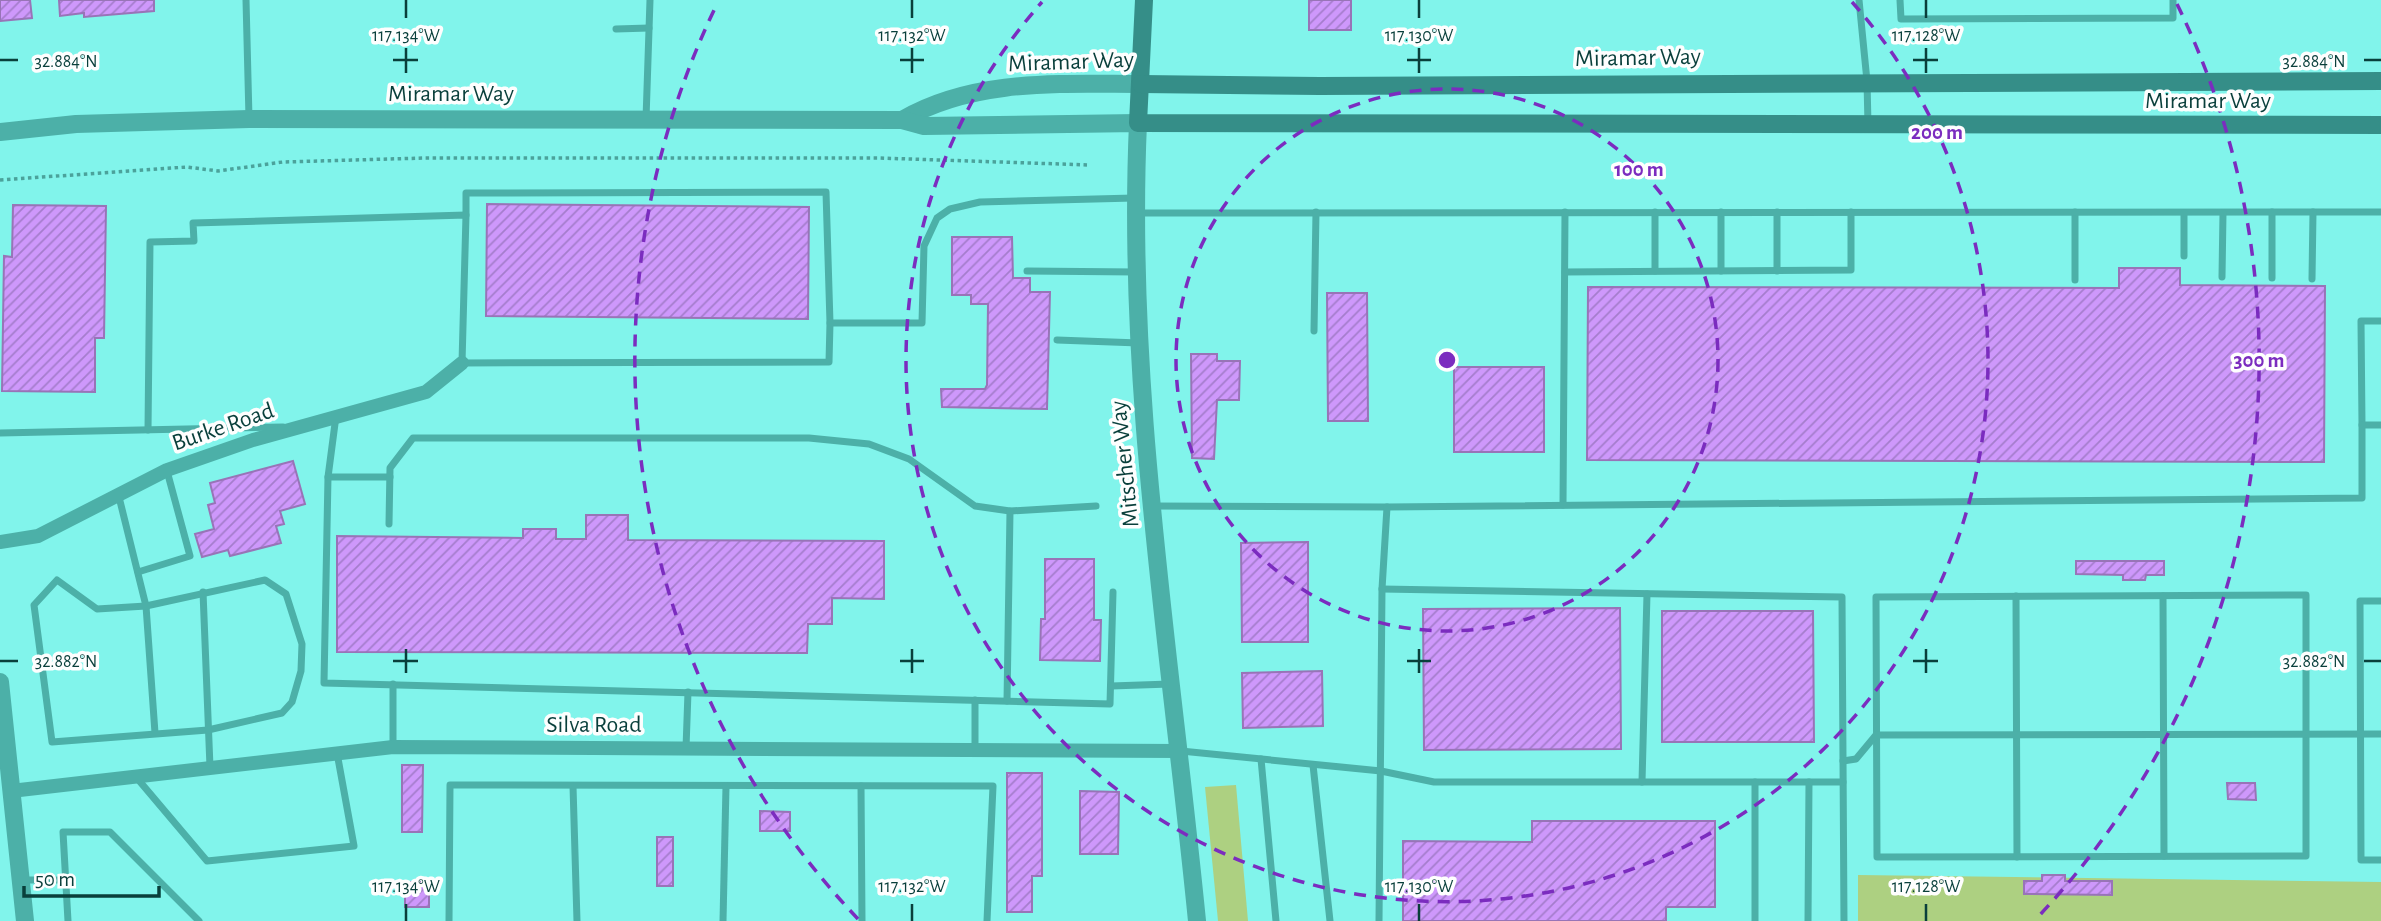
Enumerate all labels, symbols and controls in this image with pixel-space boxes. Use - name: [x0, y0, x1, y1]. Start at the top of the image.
- text: 117.134°W: [372, 27, 440, 45]
- text: 117.132°W: [878, 27, 946, 45]
- text: 117.130°W: [1385, 27, 1453, 45]
- text: 117.128°W: [1892, 27, 1960, 45]
- street label: Miramar Way: [1575, 45, 1701, 71]
- street label: Miramar Way: [1008, 48, 1134, 76]
- text: 32.884°N: [34, 53, 98, 71]
- text: 32.884°N: [2282, 53, 2346, 71]
- street label: Miramar Way: [388, 82, 514, 106]
- street label: Miramar Way: [2145, 89, 2271, 113]
- text: 200 m: [1911, 122, 1963, 143]
- text: 100 m: [1614, 159, 1664, 180]
- centre of rings: [1435, 348, 1459, 372]
- text: 300 m: [2233, 350, 2285, 371]
- street label: Burke Road: [169, 398, 277, 456]
- street label: Mitscher Way: [1106, 400, 1144, 528]
- text: 32.882°N: [35, 653, 97, 671]
- text: 32.882°N: [2283, 653, 2345, 671]
- street label: Silva Road: [546, 713, 642, 737]
- scale bar: [24, 855, 159, 899]
- text: 50 m: [35, 869, 75, 890]
- text: 117.134°W: [372, 878, 440, 896]
- text: 117.132°W: [878, 878, 946, 896]
- text: 117.130°W: [1385, 878, 1453, 896]
- text: 117.128°W: [1892, 878, 1960, 896]

